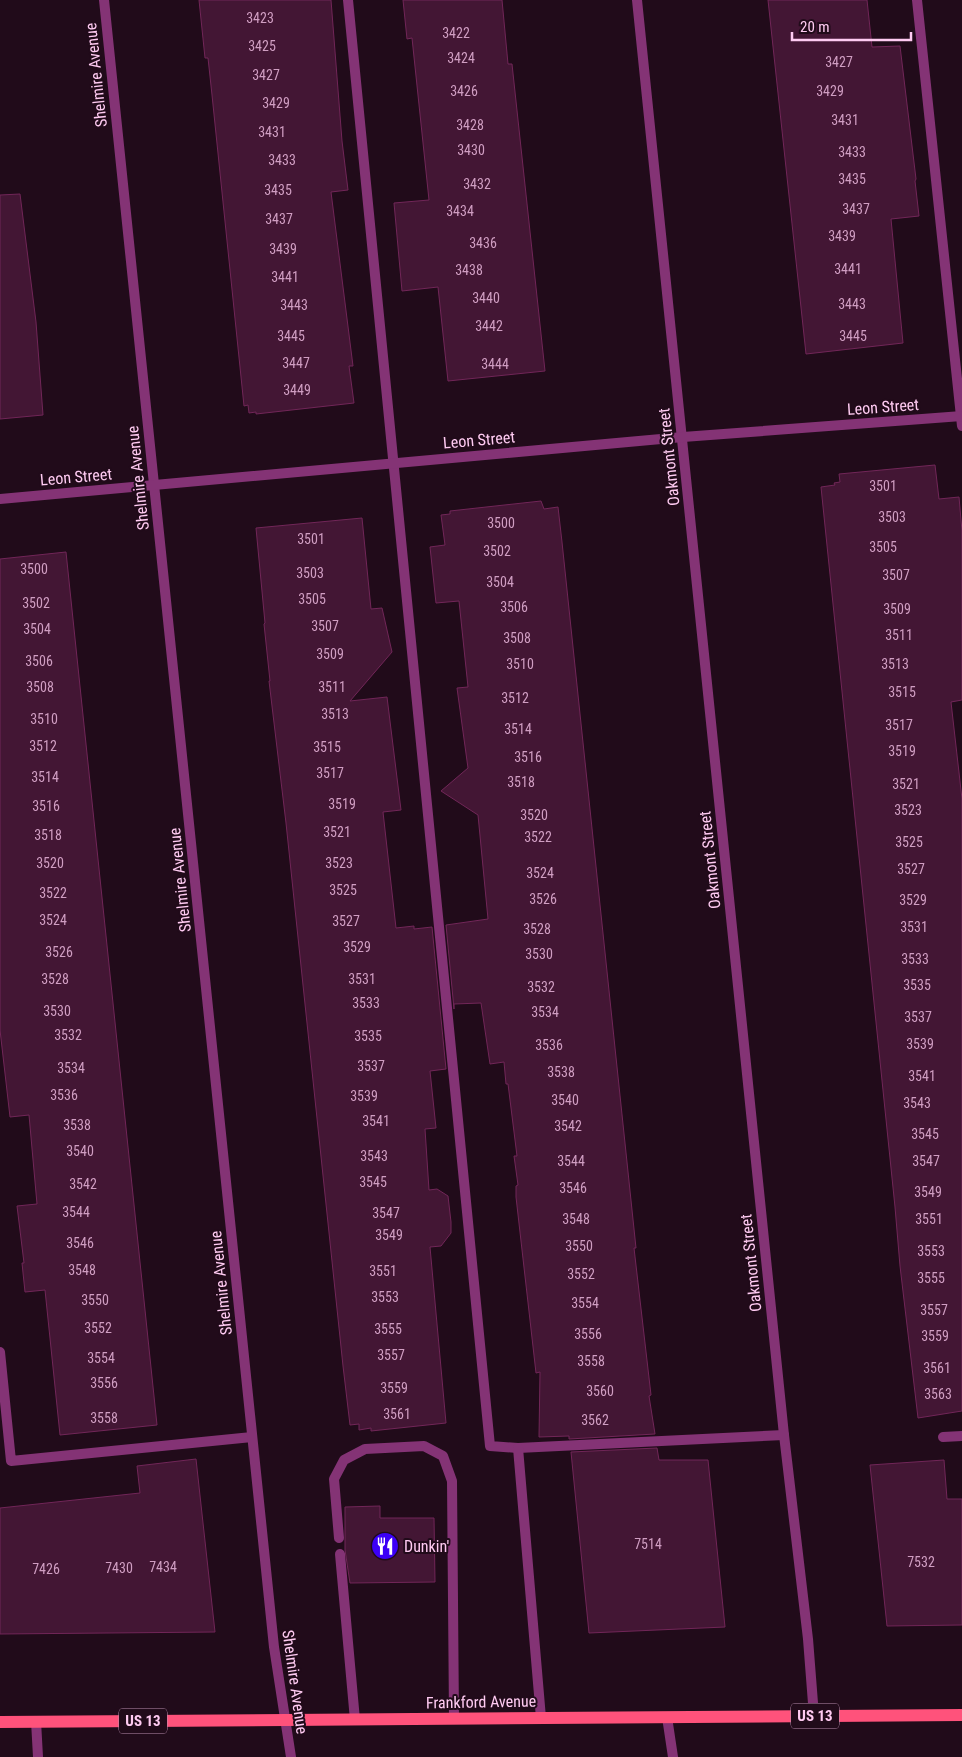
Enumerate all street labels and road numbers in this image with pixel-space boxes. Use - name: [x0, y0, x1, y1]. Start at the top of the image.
- street label: Shelmire Avenue: [81, 22, 111, 128]
- street label: Leon Street: [846, 395, 920, 419]
- street label: Oakmont Street: [654, 407, 684, 507]
- street label: Shelmire Avenue: [123, 425, 153, 531]
- street label: Leon Street: [442, 427, 516, 453]
- street label: Leon Street: [39, 464, 113, 490]
- street label: Oakmont Street: [695, 810, 725, 910]
- street label: Shelmire Avenue: [165, 827, 195, 933]
- street label: Oakmont Street: [736, 1213, 766, 1313]
- street label: Shelmire Avenue: [206, 1230, 236, 1336]
- street label: Shelmire Avenue: [278, 1629, 312, 1735]
- street label: Frankford Avenue: [426, 1692, 536, 1712]
- road number: US 13: [791, 1704, 839, 1728]
- road number: US 13: [119, 1708, 167, 1734]

